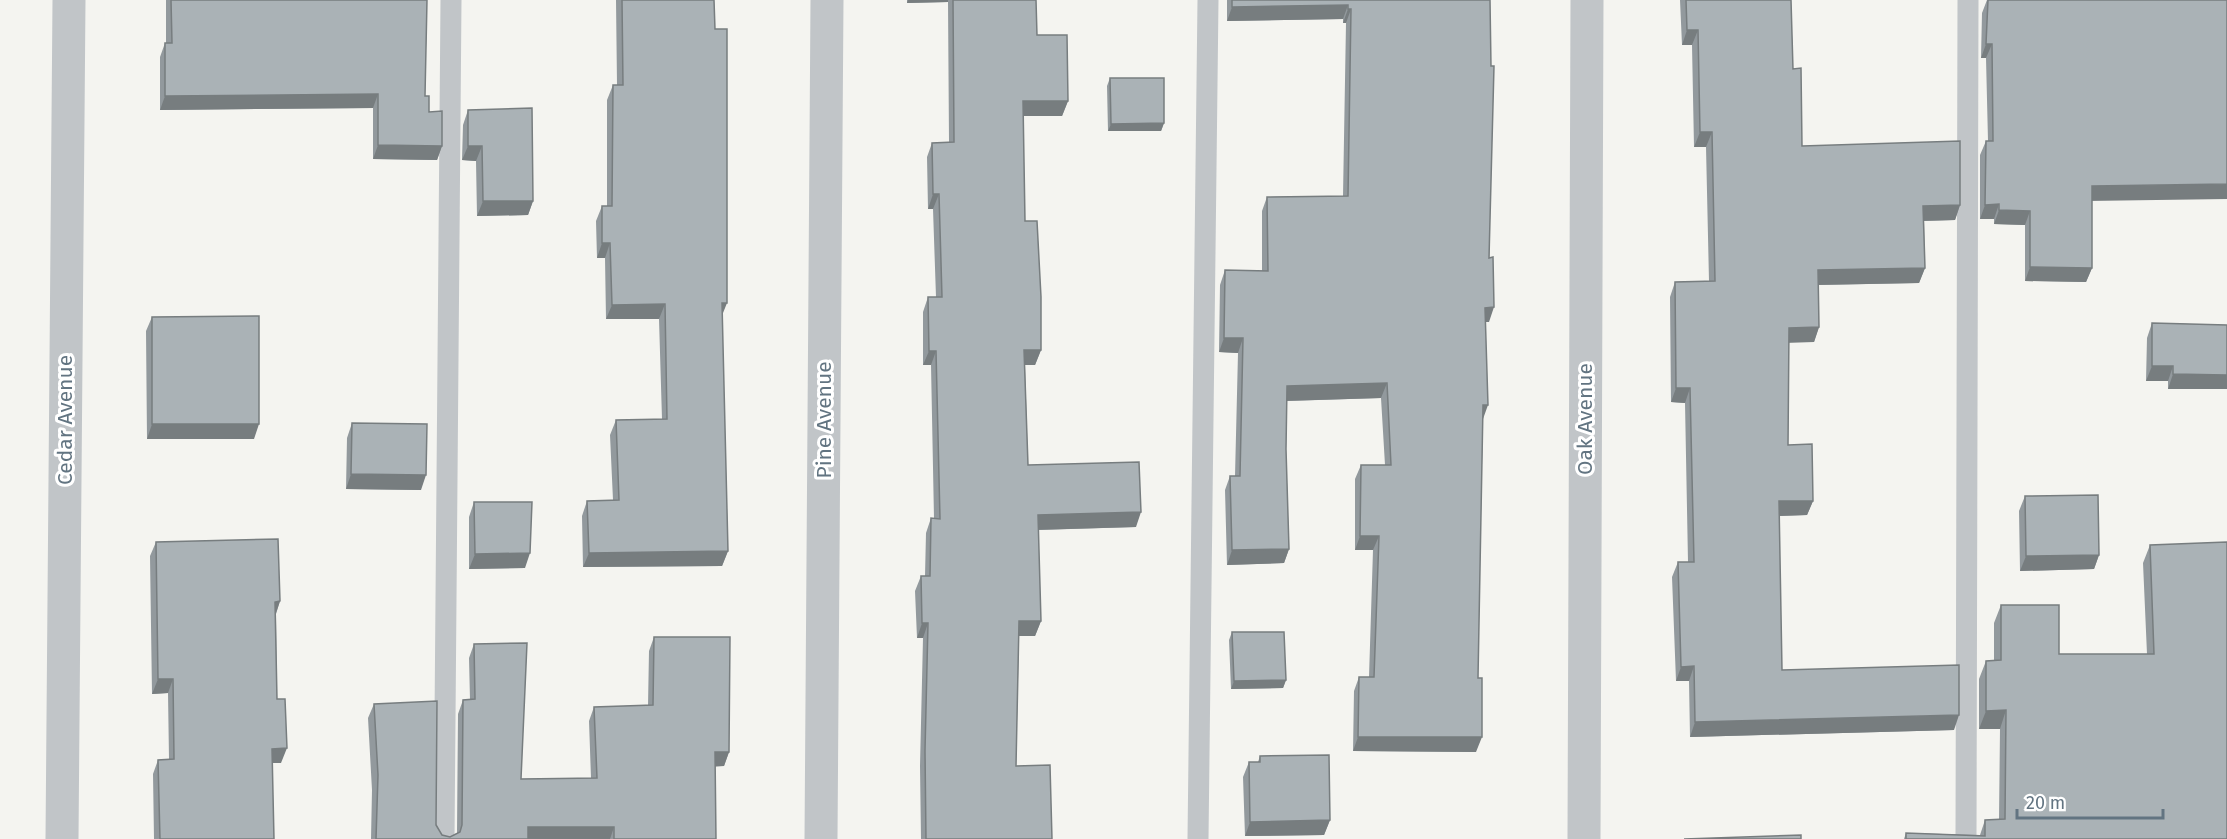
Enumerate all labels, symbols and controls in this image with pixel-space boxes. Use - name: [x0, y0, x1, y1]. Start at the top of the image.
- street label: Cedar Avenue: [52, 355, 78, 485]
- street label: Pine Avenue: [811, 361, 837, 479]
- street label: Oak Avenue: [1572, 363, 1598, 475]
- scale bar: [2017, 782, 2162, 820]
- text: 20 m: [2026, 792, 2065, 814]

